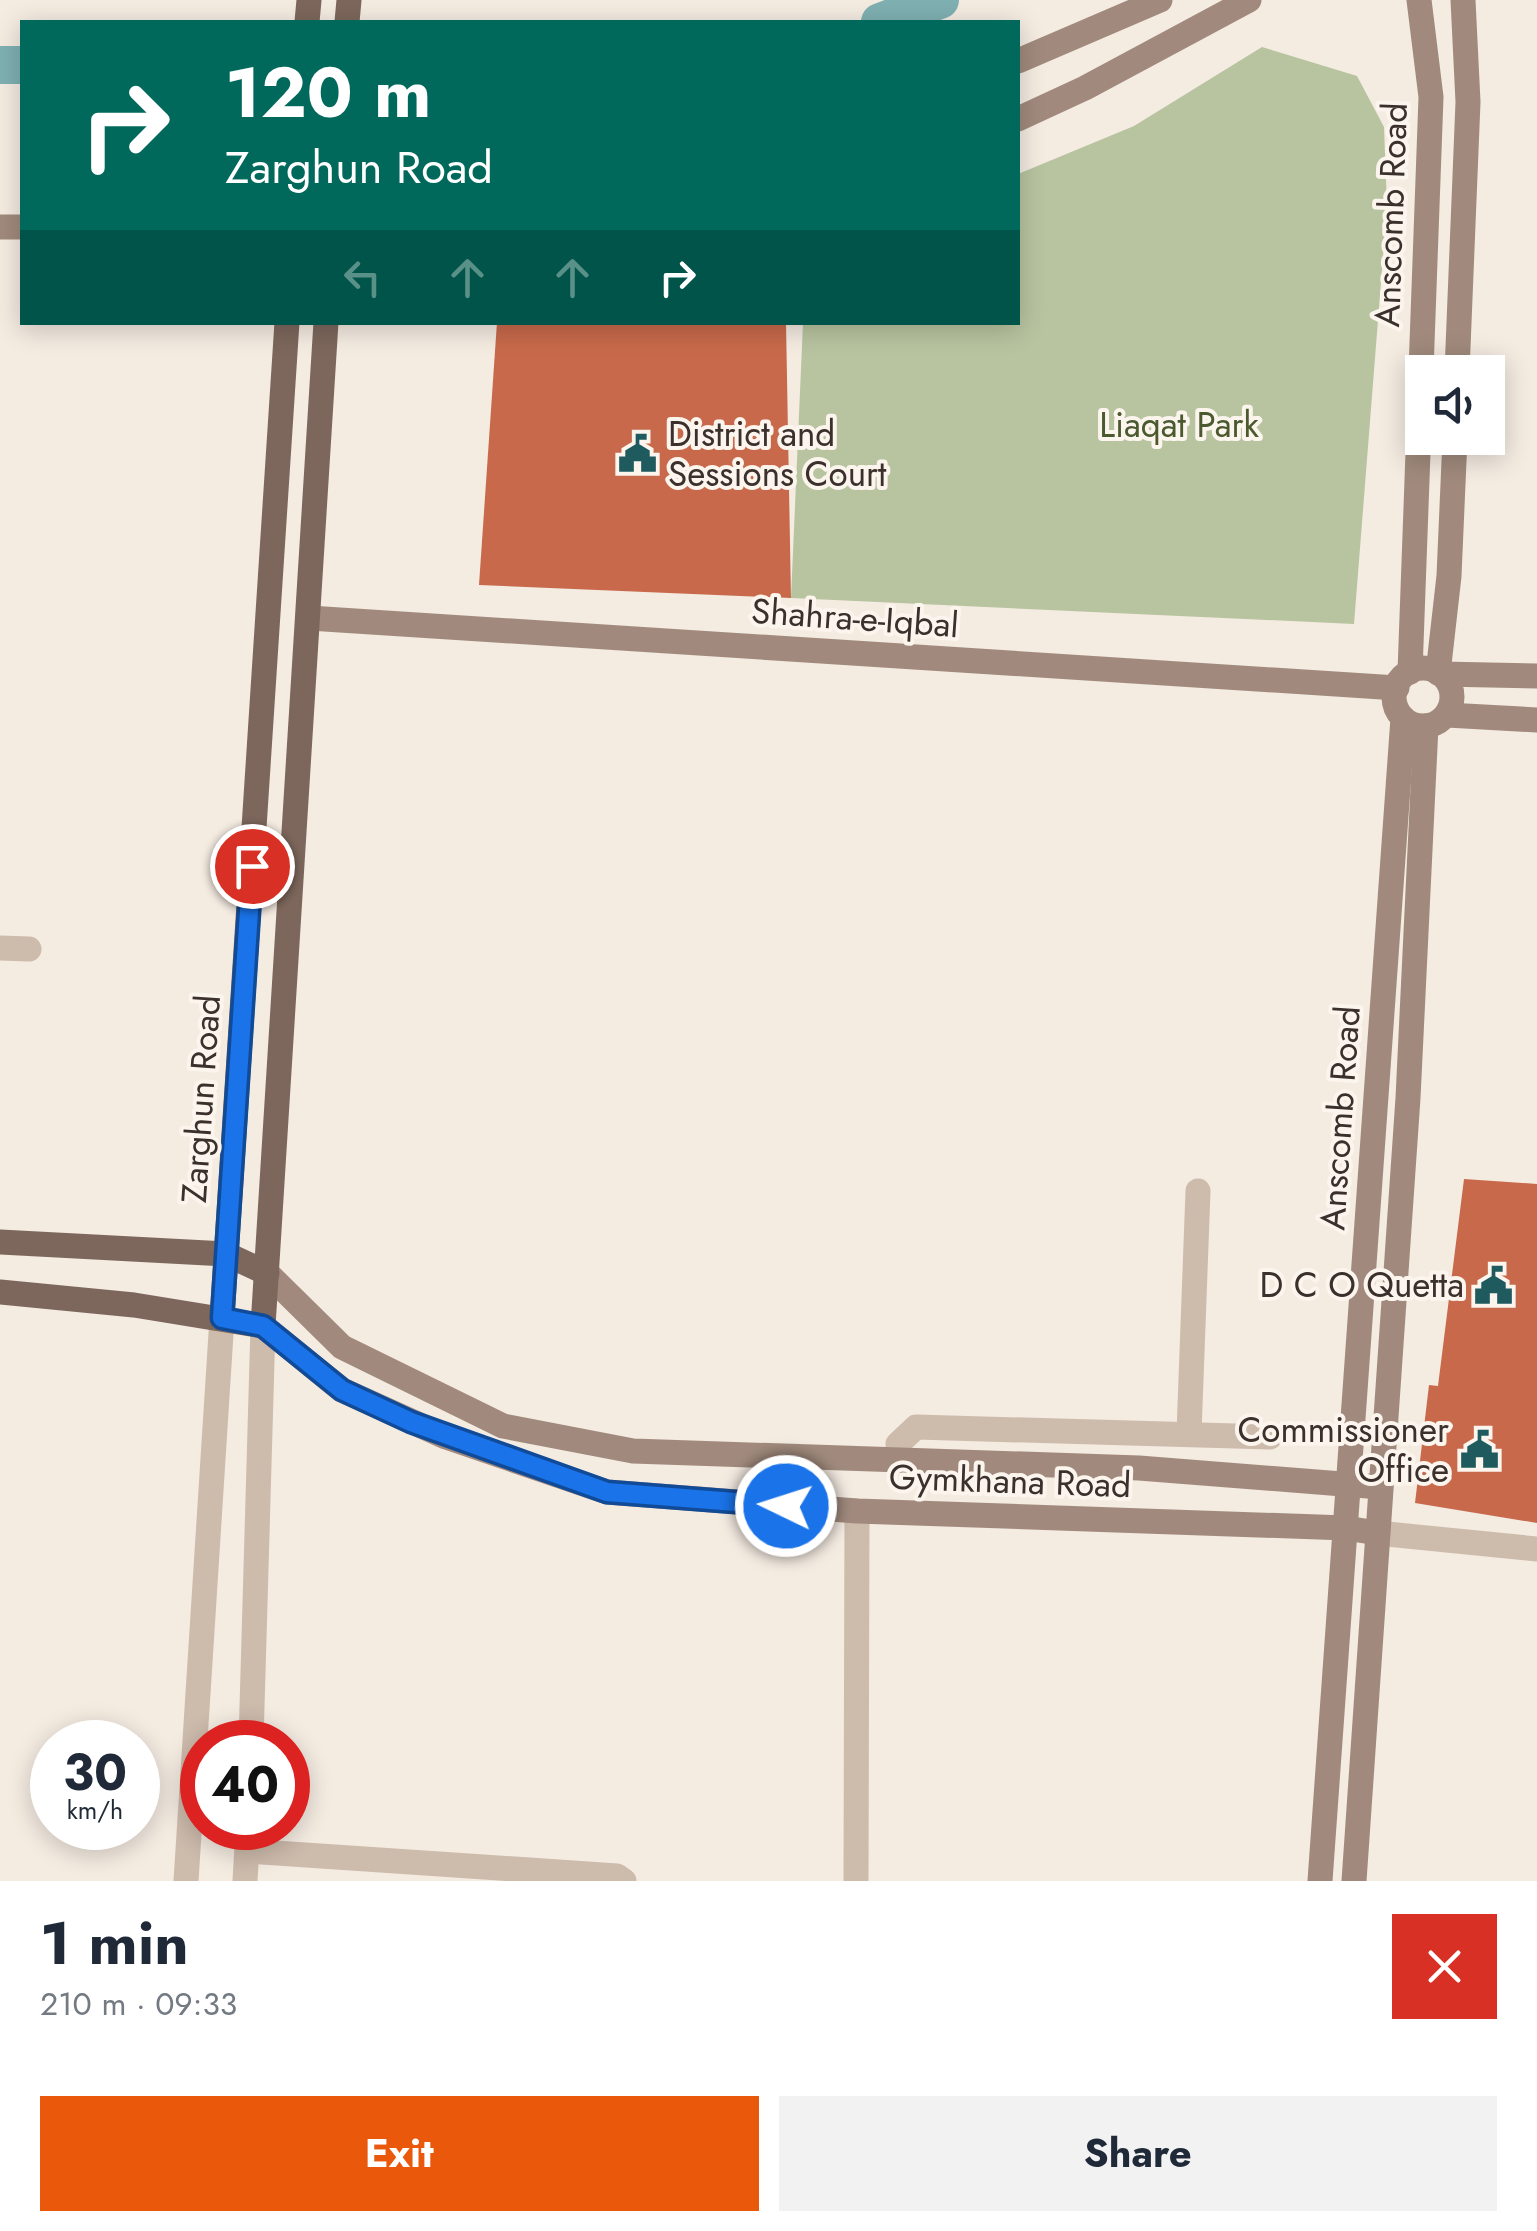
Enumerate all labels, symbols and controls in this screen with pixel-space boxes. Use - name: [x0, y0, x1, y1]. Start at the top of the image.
- text: 120 m: [225, 42, 431, 143]
- icon: right: [60, 60, 190, 190]
- street label: Anscomb Road: [1362, 102, 1420, 328]
- text: Zarghun Road: [225, 135, 493, 200]
- icon: left: [335, 250, 390, 305]
- icon: ahead: [440, 250, 495, 305]
- icon: ahead: [545, 250, 600, 305]
- icon: right: [650, 250, 705, 305]
- map controls: [1405, 355, 1505, 455]
- button: sound: [1405, 355, 1505, 455]
- park label: Liaqat Park: [1099, 400, 1259, 450]
- place label: District and Sessions Court: [668, 409, 887, 499]
- public building icon: District and Sessions Court: [617, 433, 659, 475]
- street label: Shahra-e-Iqbal: [750, 586, 960, 650]
- pin: [210, 824, 295, 909]
- icon: arrive: [225, 839, 280, 894]
- street label: Zarghun Road: [169, 993, 233, 1205]
- street label: Anscomb Road: [1307, 1004, 1373, 1232]
- place label: D C O Quetta: [1259, 1260, 1464, 1310]
- public building icon: D C O Quetta: [1473, 1264, 1515, 1306]
- place label: Commissioner Office: [1237, 1405, 1449, 1495]
- public building icon: Commissioner Office: [1458, 1429, 1500, 1471]
- street label: Gymkhana Road: [888, 1452, 1132, 1510]
- position arrow: [734, 1454, 838, 1558]
- speed limit sign: 40: [180, 1720, 310, 1850]
- text: 30: [63, 1736, 127, 1809]
- text: km/h: [67, 1792, 123, 1828]
- text: 1 min: [40, 1900, 189, 1987]
- button: close: [1392, 1914, 1497, 2019]
- text: 210 m · 09:33: [40, 1981, 237, 2027]
- button: Exit: [40, 2096, 759, 2211]
- button: Share: [779, 2096, 1497, 2211]

